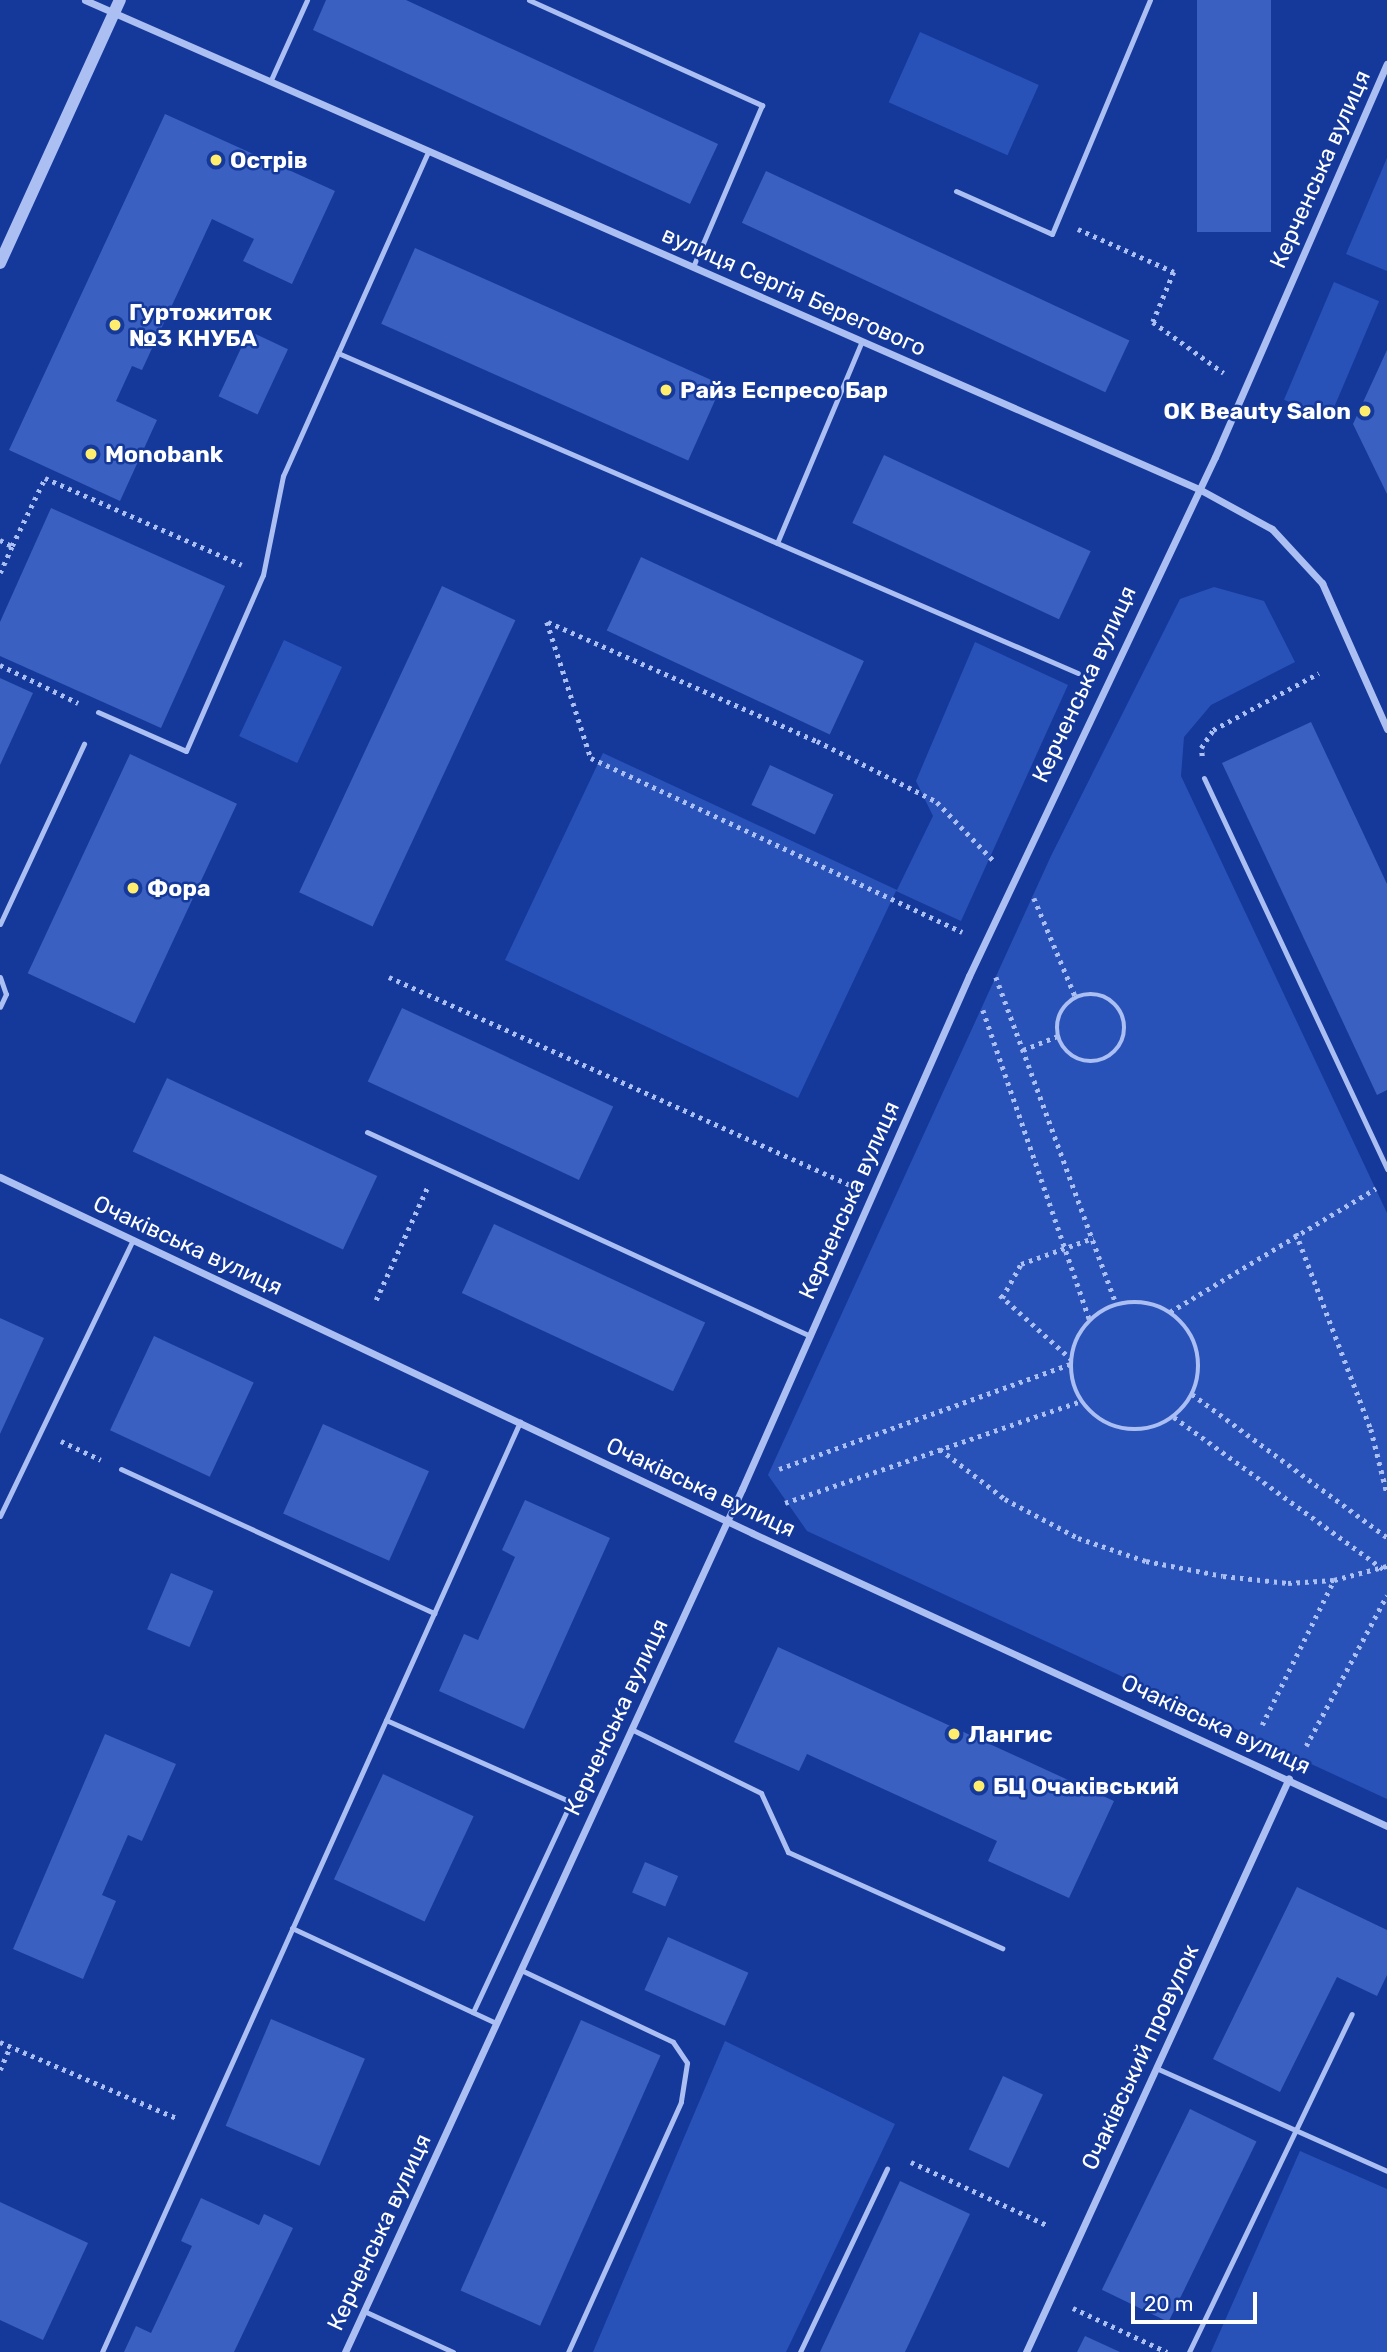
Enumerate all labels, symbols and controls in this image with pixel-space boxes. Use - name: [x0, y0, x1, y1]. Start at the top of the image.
- street label: Керченська вулиця: [1264, 66, 1376, 272]
- place label: Острів: [230, 146, 308, 174]
- marker: Острів: [208, 152, 224, 168]
- street label: вулиця Сергія Берегового: [658, 220, 930, 362]
- place label: Гуртожиток №3 КНУБА: [129, 298, 272, 352]
- marker: Гуртожиток №3 КНУБА: [107, 317, 123, 333]
- place label: Райз Еспресо Бар: [680, 376, 888, 404]
- marker: Райз Еспресо Бар: [658, 382, 674, 398]
- place label: OK Beauty Salon: [1163, 397, 1351, 425]
- marker: OK Beauty Salon: [1357, 403, 1373, 419]
- place label: Monobank: [105, 440, 223, 468]
- marker: Monobank: [83, 446, 99, 462]
- street label: Керченська вулиця: [1026, 581, 1142, 787]
- place label: Фора: [147, 874, 210, 902]
- marker: Фора: [125, 880, 141, 896]
- street label: Керченська вулиця: [793, 1097, 905, 1303]
- street label: Очаківська вулиця: [89, 1189, 287, 1301]
- street label: Очаківська вулиця: [602, 1431, 800, 1543]
- street label: Керченська вулиця: [558, 1614, 674, 1820]
- street label: Очаківська вулиця: [1117, 1668, 1315, 1780]
- place label: Лангис: [968, 1720, 1053, 1748]
- marker: Лангис: [946, 1726, 962, 1742]
- place label: БЦ Очаківський: [993, 1772, 1179, 1800]
- marker: БЦ Очаківський: [971, 1778, 987, 1794]
- street label: Очаківський провулок: [1075, 1940, 1205, 2174]
- street label: Керченська вулиця: [321, 2129, 437, 2335]
- scale bar: [1135, 2278, 1261, 2322]
- text: 20 m: [1144, 2291, 1193, 2316]

